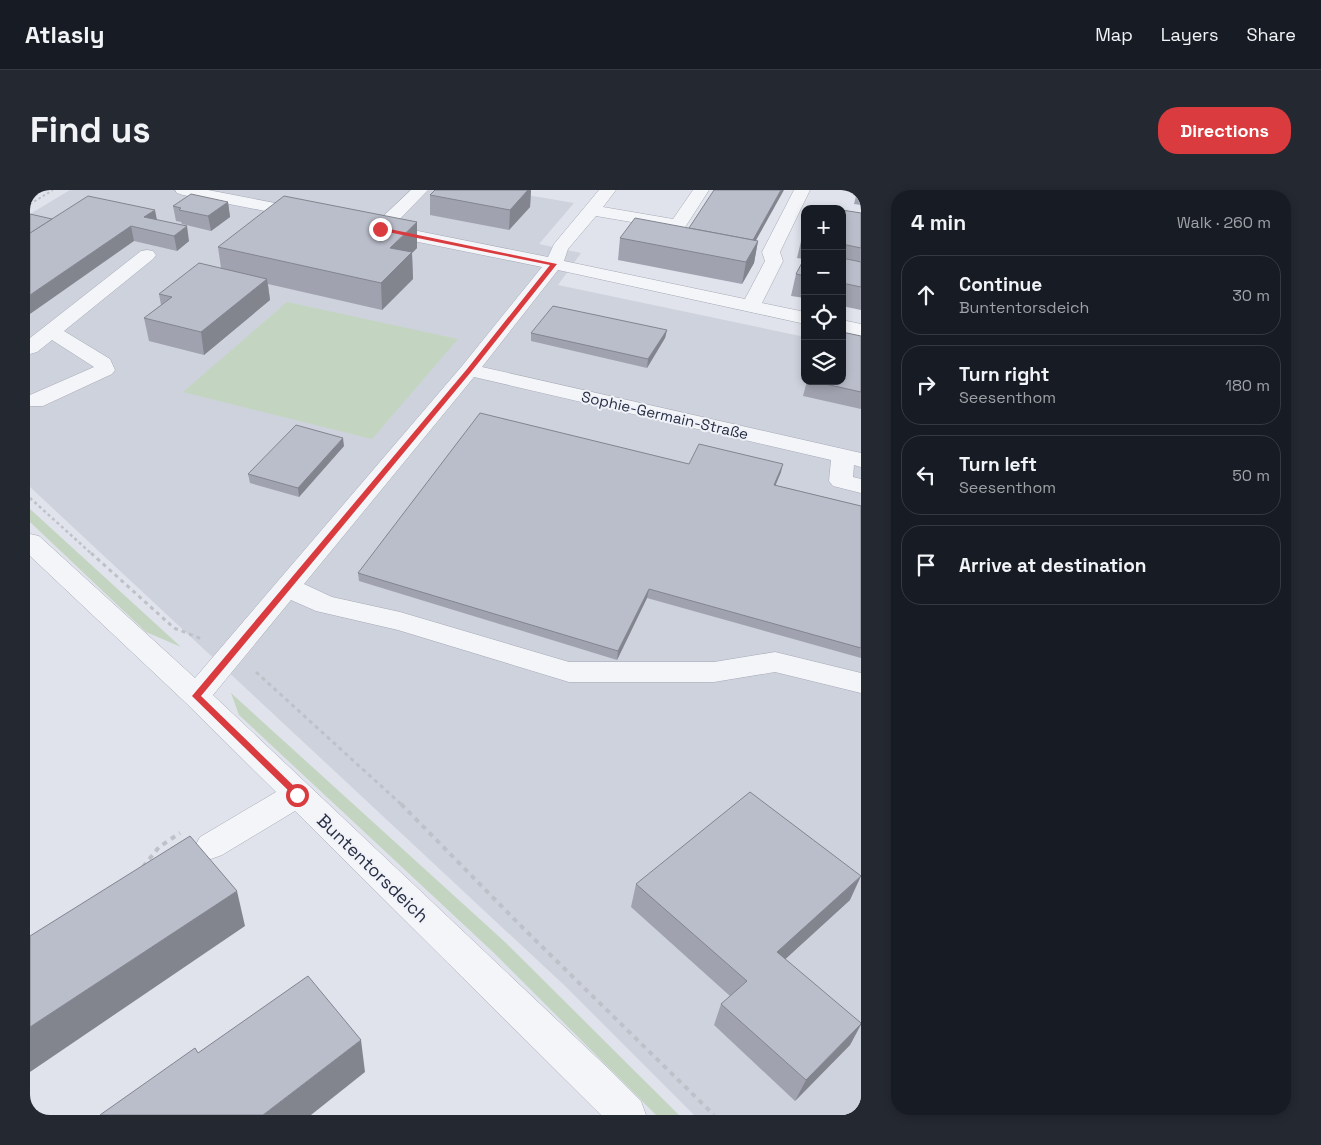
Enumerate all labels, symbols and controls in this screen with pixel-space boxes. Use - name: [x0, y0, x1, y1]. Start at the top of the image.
- text: Atlasly: [25, 19, 104, 50]
- text: Map: [1095, 23, 1133, 46]
- text: Layers: [1161, 23, 1218, 46]
- text: Share: [1246, 23, 1296, 46]
- button: Directions: [1158, 107, 1291, 154]
- text: Find us: [30, 108, 151, 152]
- map controls: [801, 205, 846, 385]
- button: +: [801, 205, 846, 250]
- text: 4 min: [911, 209, 966, 236]
- text: Walk · 260 m: [1177, 212, 1271, 233]
- route end: [369, 218, 392, 241]
- button: −: [801, 250, 846, 295]
- text: Continue: [959, 272, 1042, 297]
- icon: ahead: [912, 281, 940, 309]
- text: 30 m: [1232, 285, 1270, 306]
- button: locate: [801, 295, 846, 340]
- text: Buntentorsdeich: [959, 297, 1089, 318]
- button: layers: [801, 340, 846, 385]
- text: Turn right: [959, 362, 1049, 387]
- icon: right: [912, 371, 940, 399]
- text: 180 m: [1225, 375, 1270, 396]
- street label: Sophie-Germain-Straße: [580, 387, 750, 443]
- text: Seesenthom: [959, 387, 1056, 408]
- text: Turn left: [959, 452, 1037, 477]
- icon: left: [912, 461, 940, 489]
- text: 50 m: [1232, 465, 1270, 486]
- text: Seesenthom: [959, 477, 1056, 498]
- icon: arrive: [912, 551, 940, 579]
- text: Arrive at destination: [959, 553, 1147, 578]
- route start: [286, 784, 309, 807]
- street label: Buntentorsdeich: [312, 809, 434, 927]

